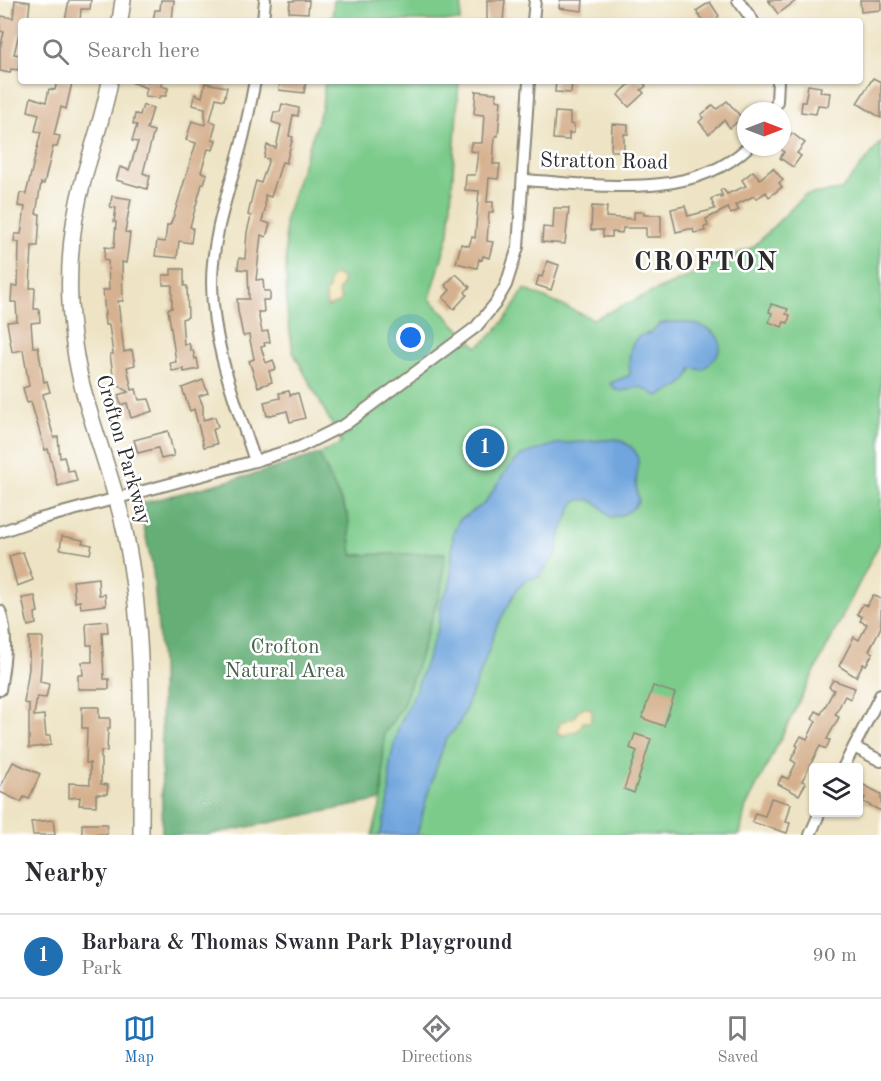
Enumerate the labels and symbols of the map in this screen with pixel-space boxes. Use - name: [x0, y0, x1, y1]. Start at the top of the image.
- north arrow: [737, 102, 791, 156]
- street label: Stratton Road: [540, 150, 668, 174]
- district label: CROFTON: [634, 249, 778, 276]
- your location: [396, 323, 425, 352]
- street label: Crofton Parkway: [92, 373, 154, 527]
- pin: 1: [466, 426, 504, 470]
- park label: Crofton Natural Area: [225, 637, 345, 682]

